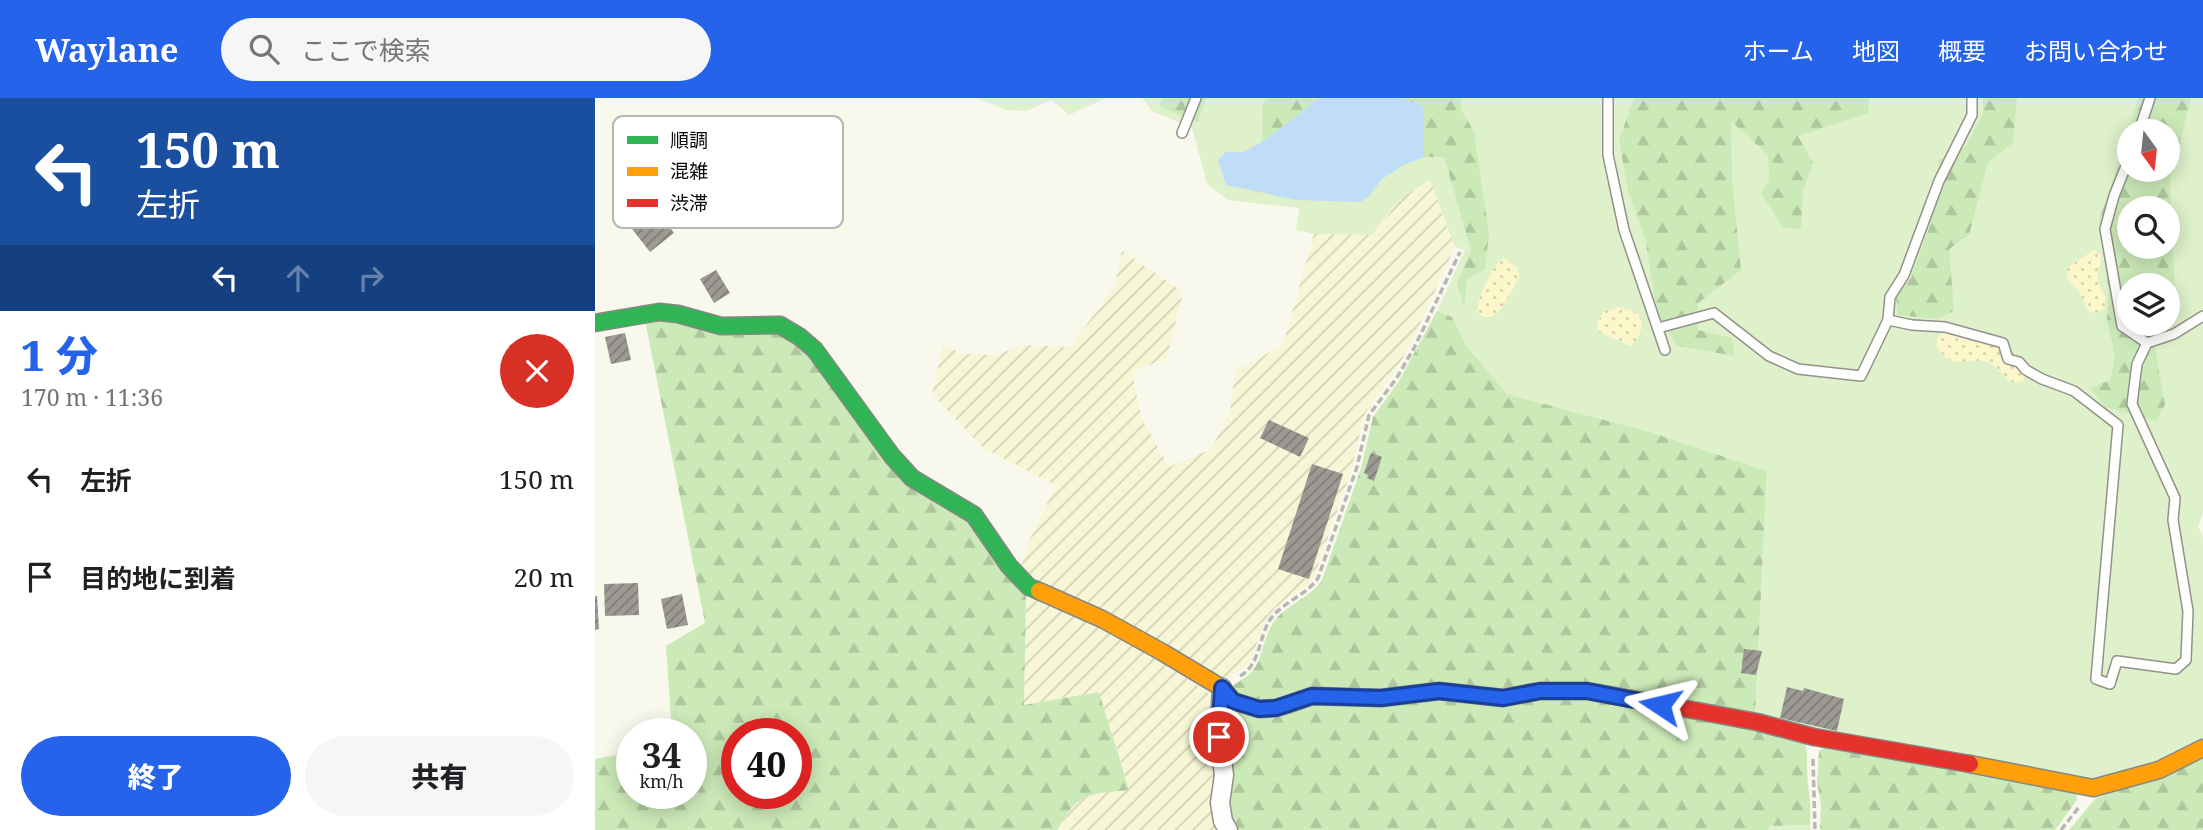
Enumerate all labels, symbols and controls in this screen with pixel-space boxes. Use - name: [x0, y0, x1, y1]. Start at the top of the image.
- search box: [221, 18, 711, 81]
- text: Waylane: [35, 27, 179, 72]
- icon: search: [245, 30, 283, 68]
- text: ここで検索: [301, 32, 431, 68]
- text: ホーム: [1743, 34, 1814, 67]
- text: 地図: [1852, 34, 1900, 67]
- text: 概要: [1938, 34, 1986, 67]
- text: お問い合わせ: [2024, 34, 2168, 67]
- text: 150 m: [136, 116, 280, 182]
- legend: [613, 116, 843, 228]
- north arrow: [2117, 119, 2181, 182]
- map controls: [2117, 119, 2180, 336]
- icon: left: [21, 126, 112, 217]
- text: 順調: [670, 127, 708, 153]
- text: 混雑: [670, 158, 708, 184]
- text: 左折: [136, 182, 200, 225]
- text: 渋滞: [670, 190, 708, 216]
- button: search: [2117, 196, 2180, 259]
- icon: left: [206, 259, 244, 297]
- icon: ahead: [279, 259, 317, 297]
- icon: right: [352, 259, 390, 297]
- button: layers: [2117, 273, 2180, 336]
- text: 1 分: [21, 326, 98, 383]
- button: close: [500, 334, 574, 408]
- text: 170 m · 11:36: [21, 381, 163, 413]
- icon: left: [21, 460, 59, 498]
- text: 150 m: [499, 461, 574, 497]
- text: 左折: [80, 462, 132, 498]
- icon: arrive: [21, 558, 59, 596]
- text: 20 m: [514, 559, 574, 595]
- text: 目的地に到着: [80, 560, 236, 596]
- position arrow: [1623, 668, 1697, 742]
- pin: [1189, 707, 1249, 767]
- speed limit sign: 40: [721, 718, 812, 809]
- icon: arrive: [1200, 718, 1238, 756]
- text: 34: [642, 731, 681, 778]
- button: 終了: [21, 736, 291, 816]
- button: 共有: [305, 736, 574, 816]
- text: km/h: [639, 769, 684, 793]

